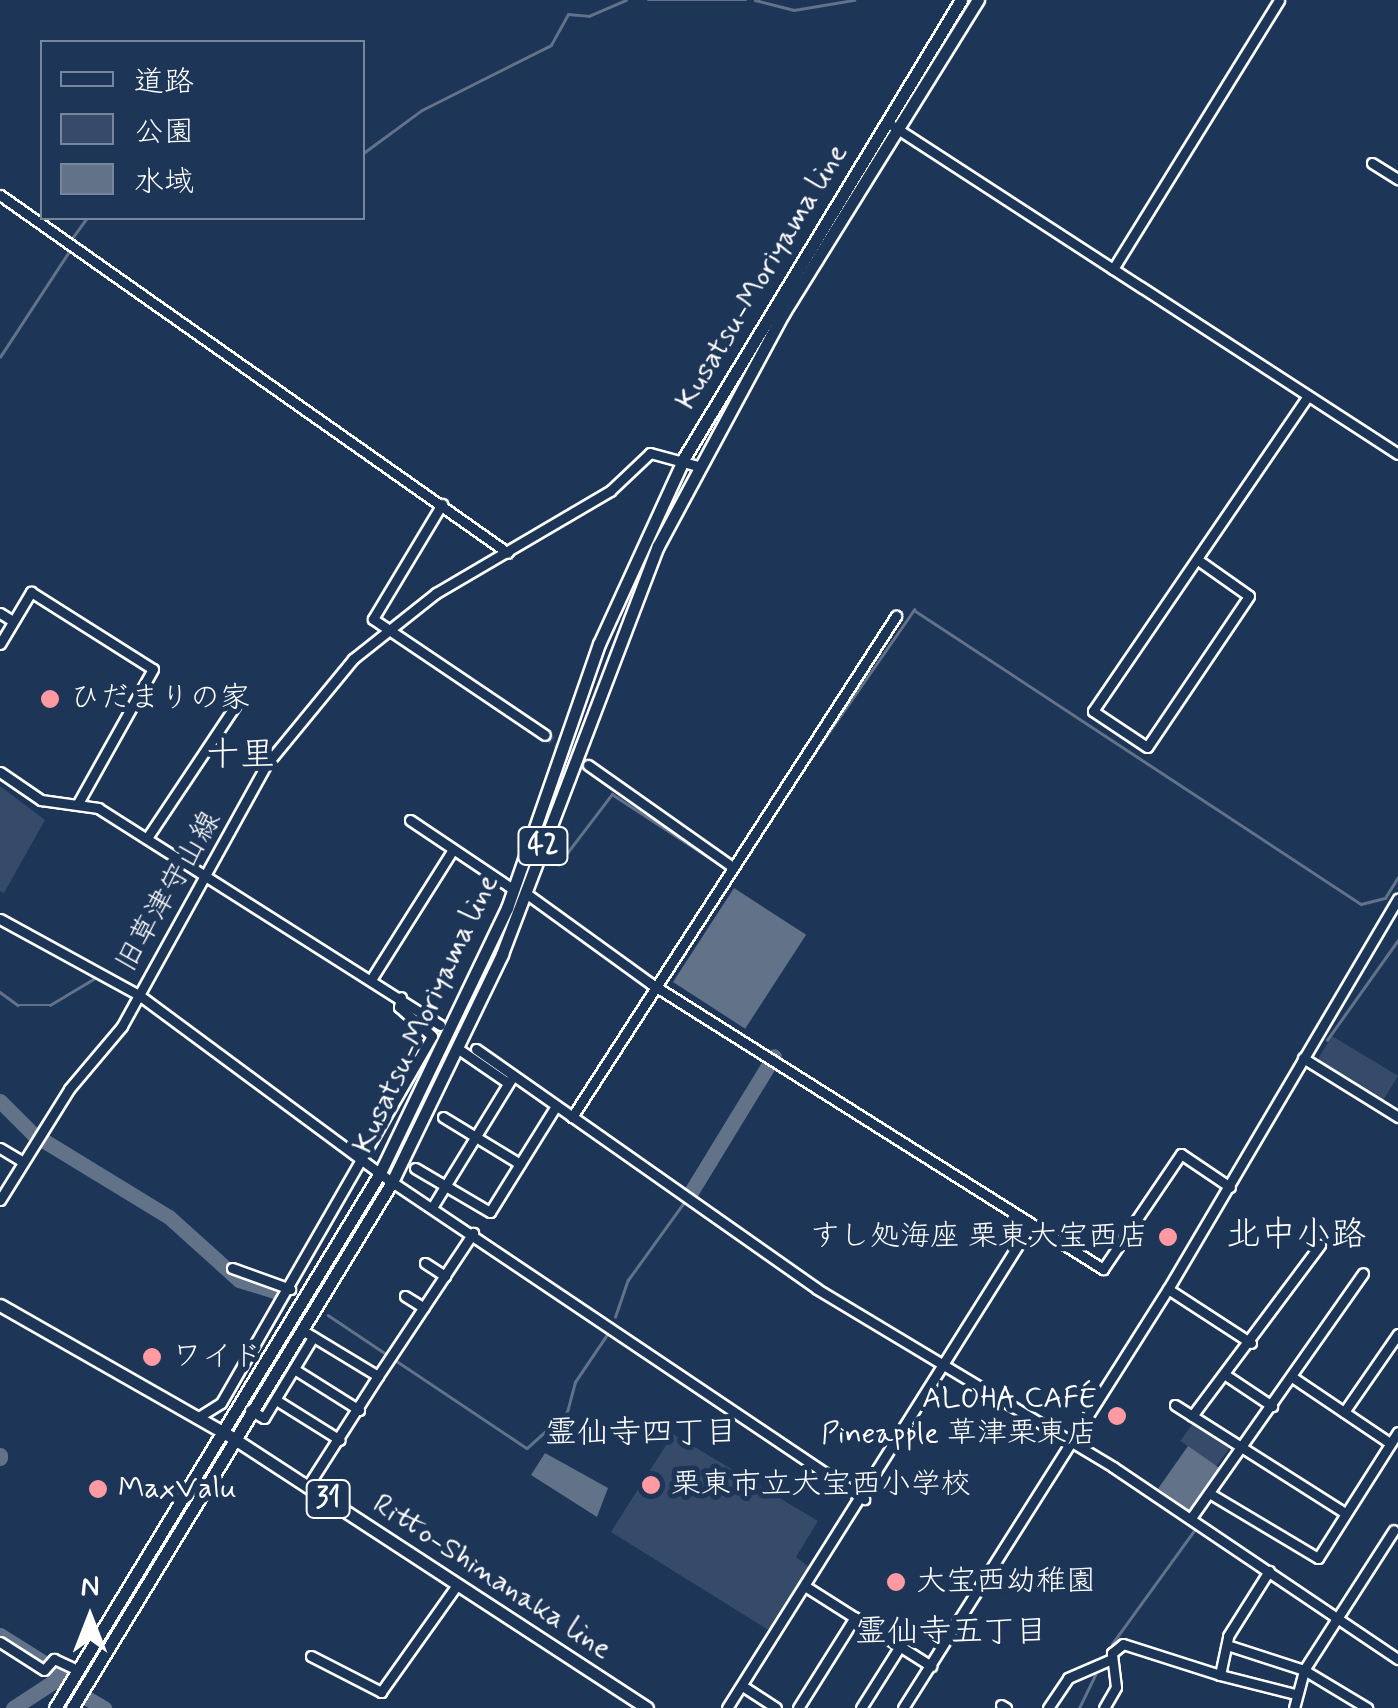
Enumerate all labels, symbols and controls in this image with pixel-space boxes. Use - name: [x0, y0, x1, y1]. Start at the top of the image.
- legend: [40, 40, 365, 220]
- text: 道路: [134, 63, 194, 102]
- text: 公園: [134, 113, 194, 152]
- street label: Kusatsu-Moriyama line: [668, 137, 856, 417]
- text: 水域: [134, 163, 194, 202]
- place label: ひだまりの家: [70, 681, 250, 717]
- marker: ひだまりの家: [39, 688, 61, 710]
- district label: 十里: [205, 734, 275, 776]
- street label: 旧草津守山線: [108, 805, 230, 979]
- road number: 42: [516, 823, 570, 869]
- street label: Kusatsu-Moriyama line: [345, 869, 507, 1159]
- district label: 北中小路: [1226, 1214, 1366, 1256]
- place label: すし処海座 栗東大宝西店: [810, 1219, 1148, 1255]
- marker: すし処海座 栗東大宝西店: [1157, 1226, 1179, 1248]
- place label: ワイド: [172, 1339, 262, 1375]
- marker: ワイド: [141, 1346, 163, 1368]
- place label: ALOHA CAFÉ Pineapple 草津栗東店: [821, 1381, 1097, 1452]
- marker: ALOHA CAFÉ Pineapple 草津栗東店: [1106, 1405, 1128, 1427]
- district label: 霊仙寺四丁目: [545, 1414, 737, 1452]
- place label: 栗東市立大宝西小学校: [671, 1467, 971, 1503]
- place label: MaxValu: [118, 1471, 236, 1507]
- marker: 栗東市立大宝西小学校: [640, 1474, 662, 1496]
- road number: 31: [306, 1476, 350, 1522]
- marker: MaxValu: [87, 1478, 109, 1500]
- street label: Ritto-Shinanaka line: [366, 1486, 618, 1668]
- place label: 大宝西幼稚園: [916, 1564, 1096, 1600]
- north arrow: [40, 1568, 140, 1668]
- text: N: [81, 1569, 99, 1606]
- marker: 大宝西幼稚園: [885, 1571, 907, 1593]
- district label: 霊仙寺五丁目: [855, 1613, 1047, 1651]

